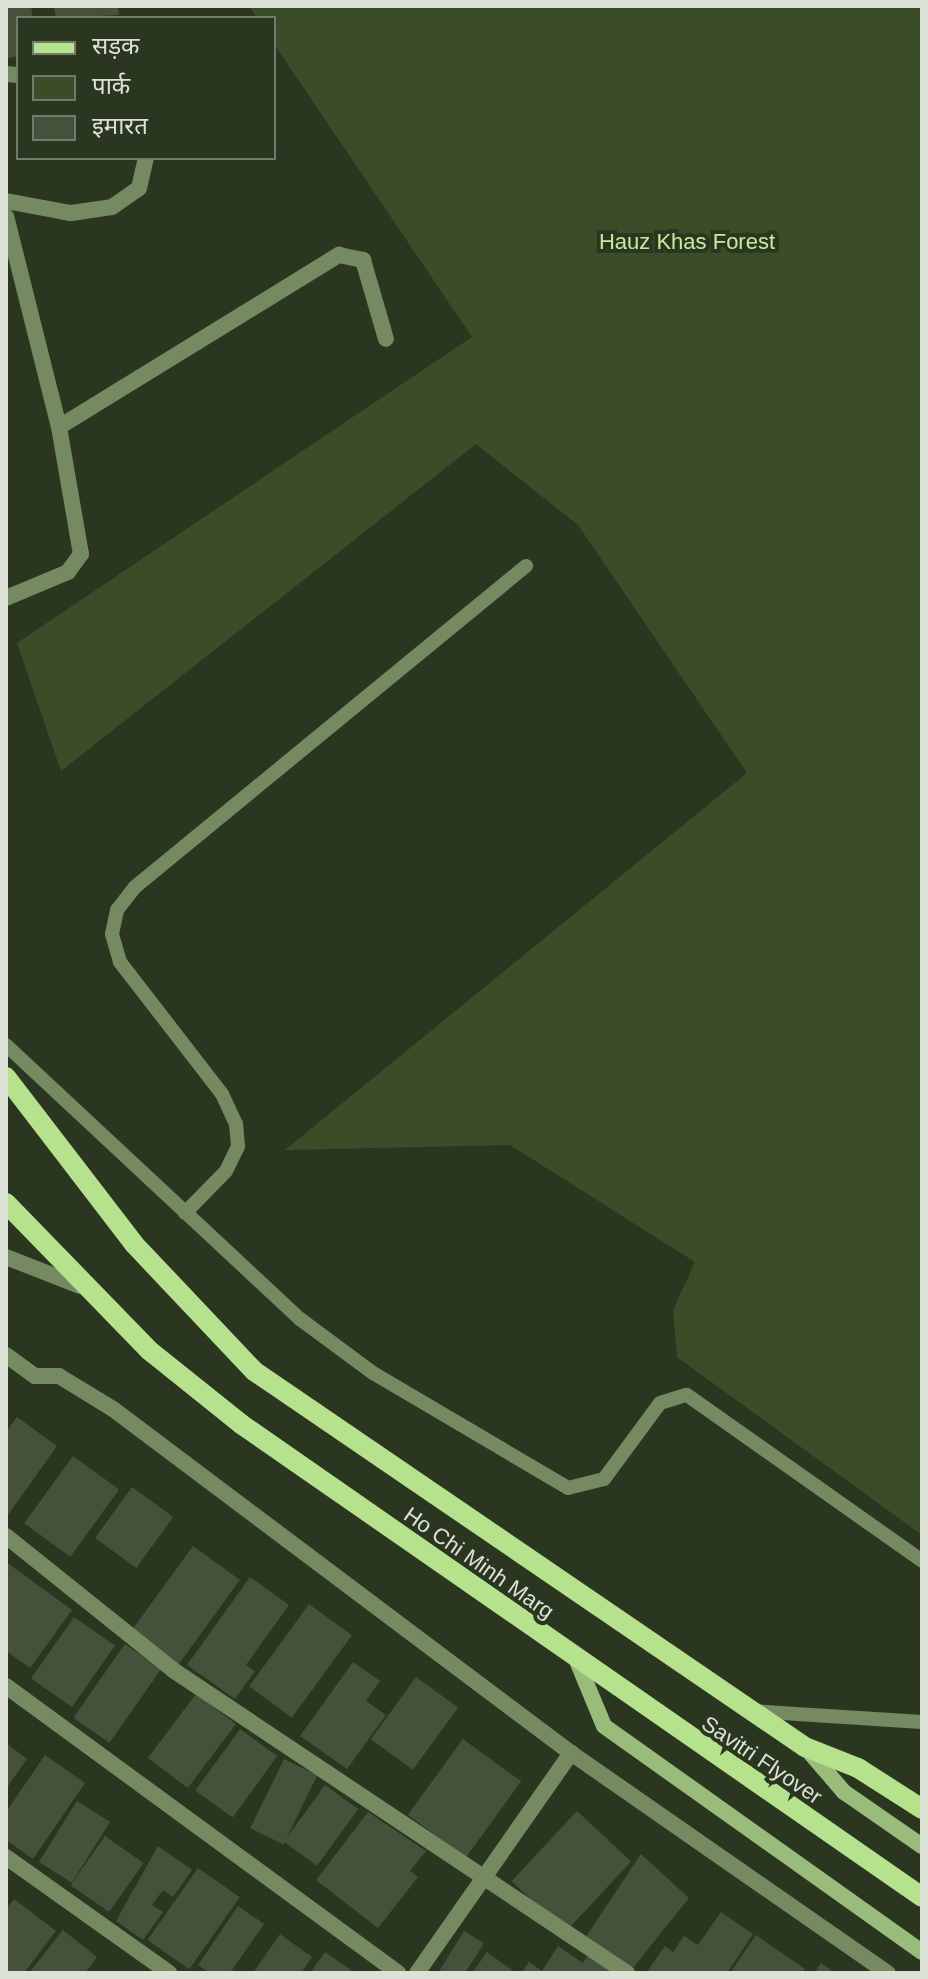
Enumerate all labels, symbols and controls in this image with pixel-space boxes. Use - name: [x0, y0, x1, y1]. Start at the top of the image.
- legend: [16, 16, 276, 160]
- text: सड़क: [92, 32, 140, 59]
- text: पार्क: [92, 72, 130, 99]
- text: इमारत: [92, 112, 148, 139]
- park label: Hauz Khas Forest: [599, 229, 775, 255]
- street label: Ho Chi Minh Marg: [399, 1501, 559, 1625]
- street label: Savitri Flyover: [697, 1710, 827, 1810]

